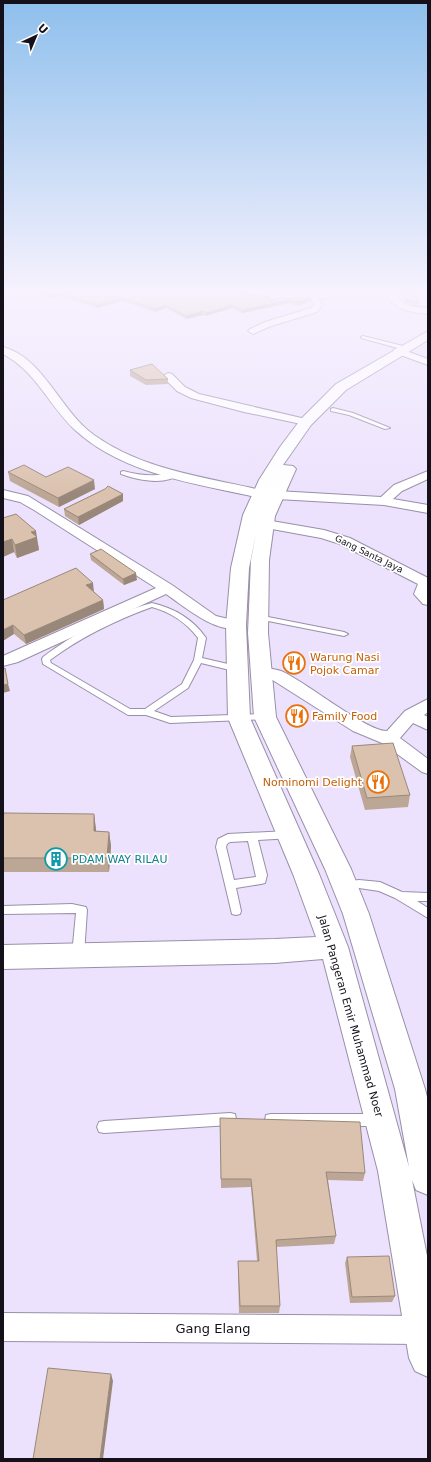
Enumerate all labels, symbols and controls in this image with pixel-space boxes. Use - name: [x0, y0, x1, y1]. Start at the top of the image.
- north arrow: [16, 16, 56, 56]
- text: U: [35, 21, 50, 37]
- street label: Gang Santa Jaya: [333, 533, 405, 575]
- restaurant icon: Warung Nasi Pojok Camar: [281, 650, 307, 676]
- place label: Warung Nasi Pojok Camar: [310, 651, 380, 677]
- restaurant icon: Family Food: [284, 703, 310, 729]
- place label: Family Food: [312, 710, 377, 723]
- restaurant icon: Nominomi Delight: [365, 769, 391, 795]
- place label: Nominomi Delight: [263, 776, 363, 789]
- building icon: PDAM WAY RILAU: [43, 846, 69, 872]
- place label: PDAM WAY RILAU: [72, 853, 167, 866]
- street label: Jalan Pangeran Emir Muhammad Noer: [315, 913, 386, 1119]
- street label: Gang Elang: [176, 1321, 250, 1336]

